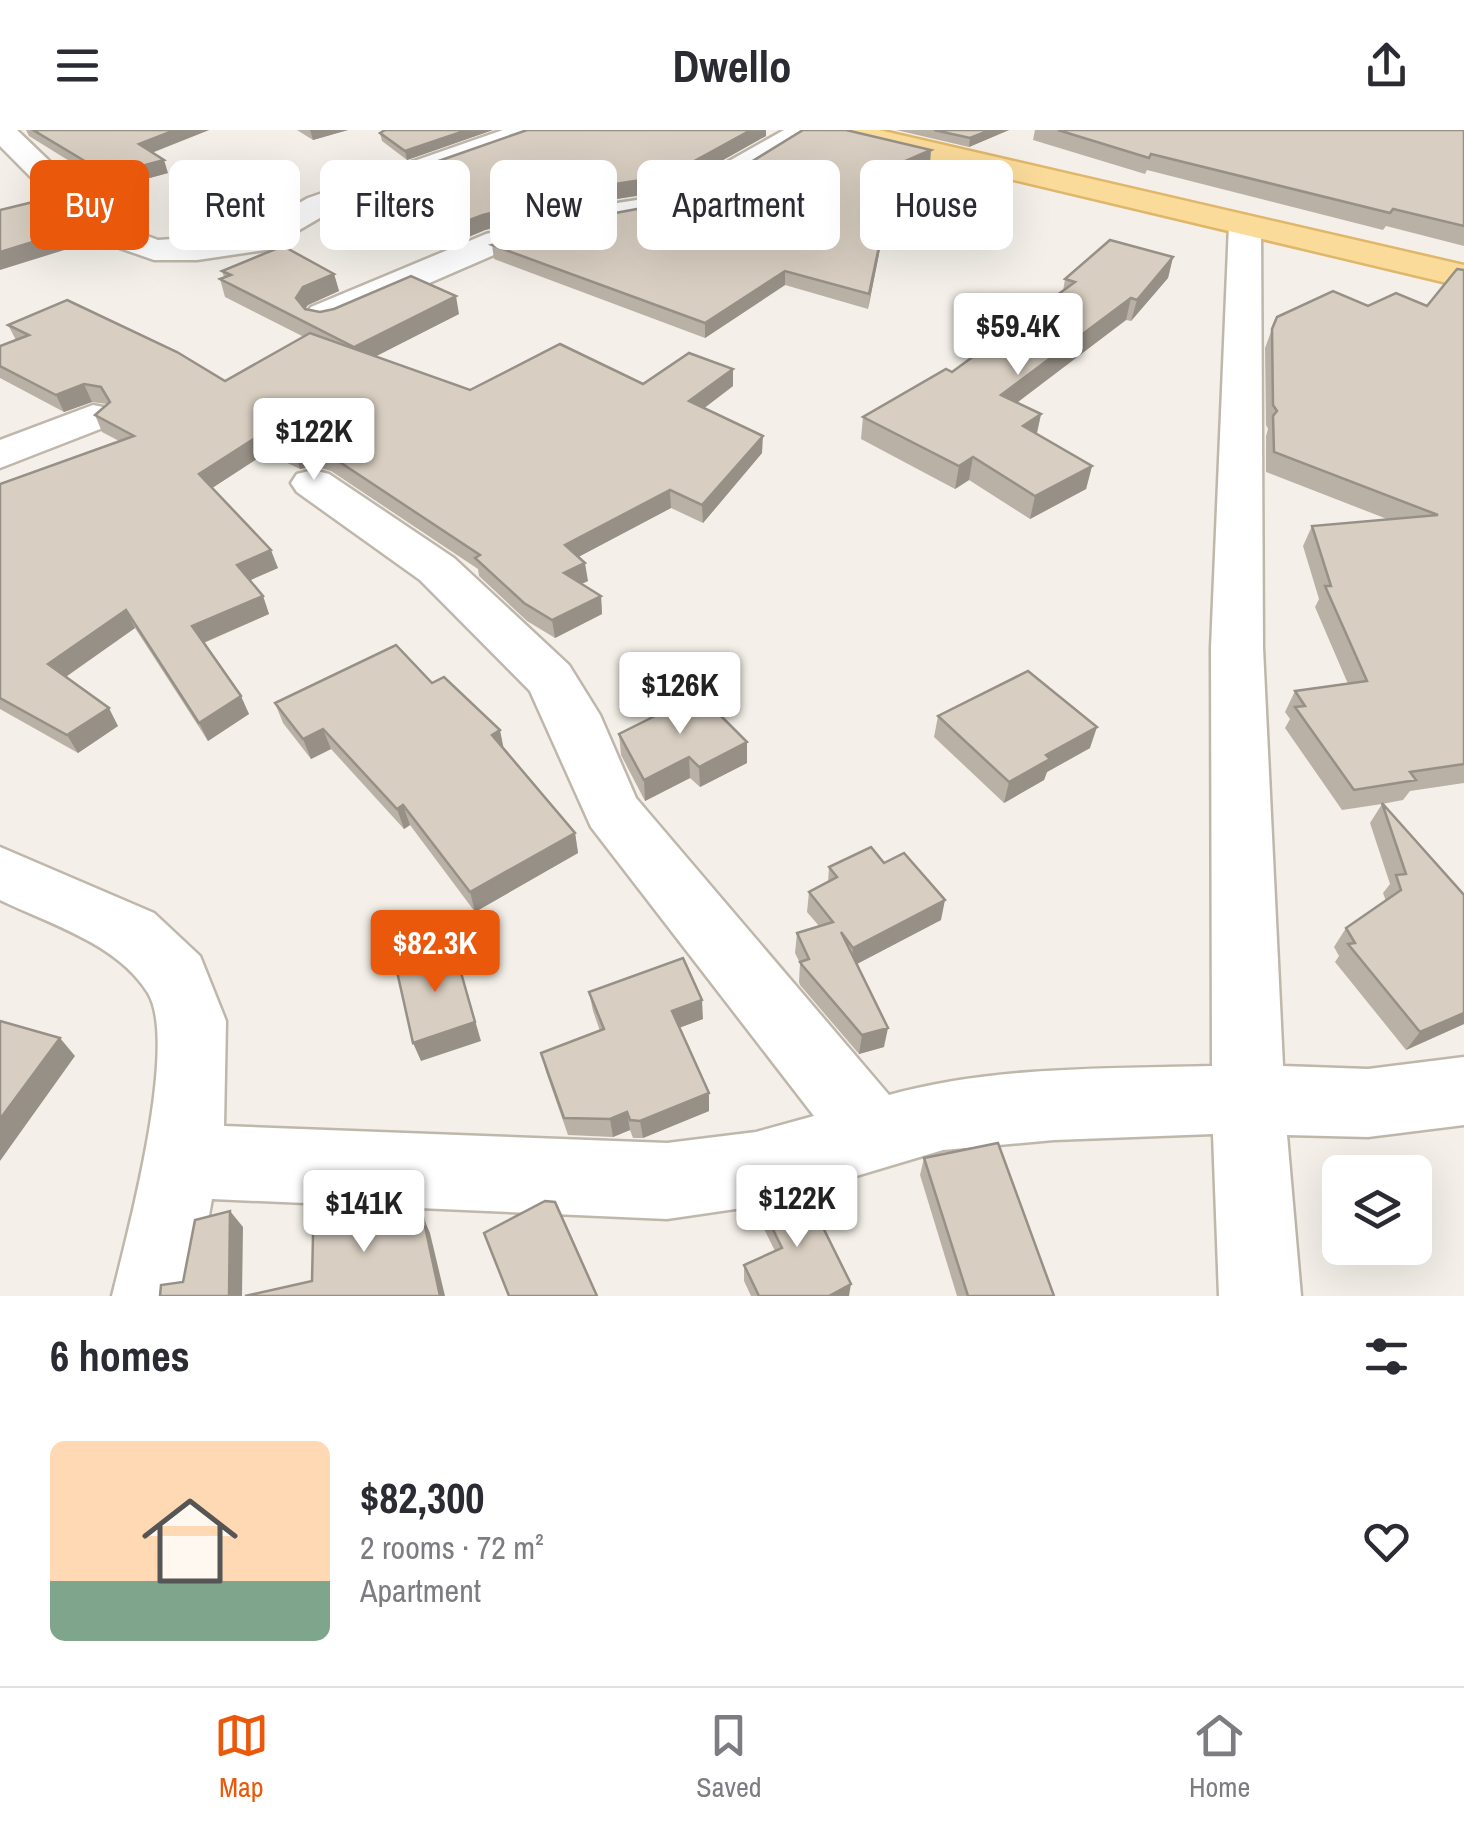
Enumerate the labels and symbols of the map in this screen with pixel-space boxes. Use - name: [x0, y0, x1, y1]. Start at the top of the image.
- pin: $59.4K: [937, 293, 1099, 378]
- pin: $122K: [244, 398, 384, 483]
- pin: $126K: [610, 652, 750, 737]
- pin: $82.3K: [354, 910, 516, 995]
- pin: $122K: [727, 1165, 867, 1250]
- pin: $141K: [294, 1170, 434, 1255]

